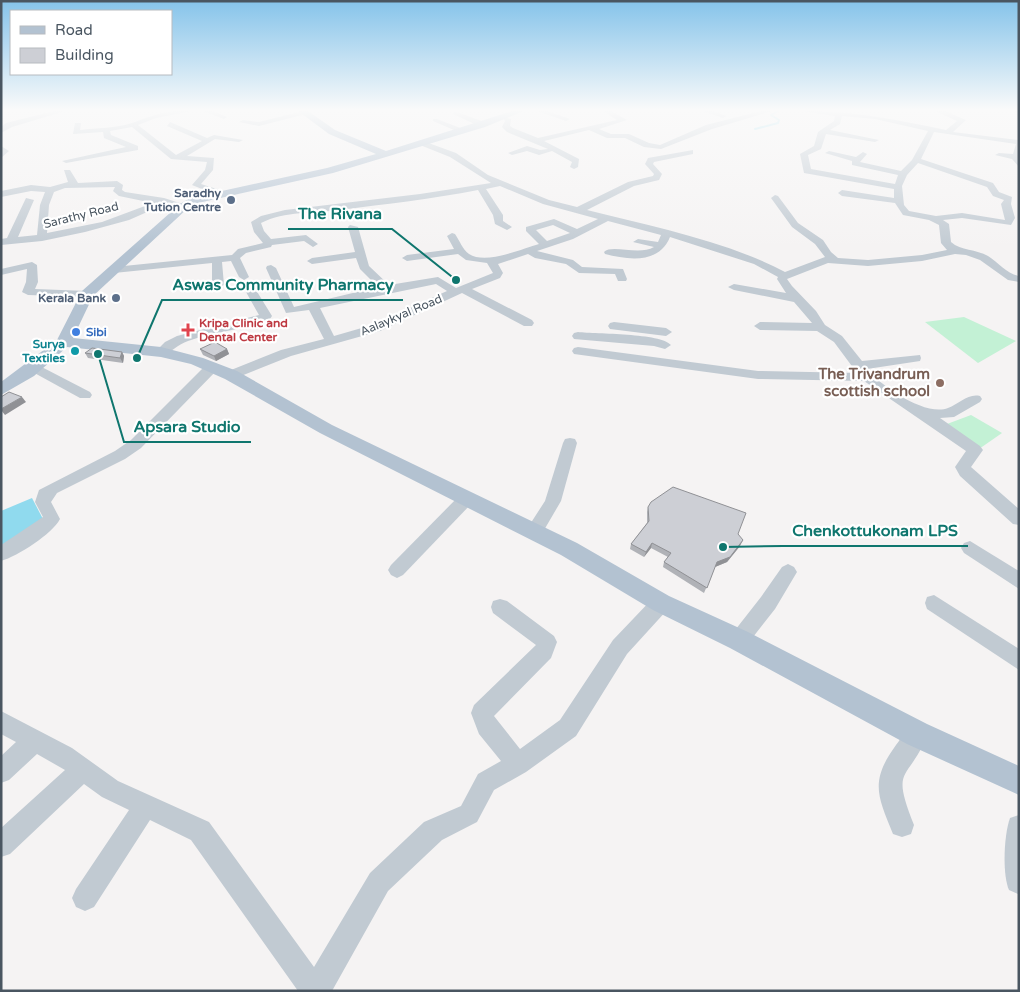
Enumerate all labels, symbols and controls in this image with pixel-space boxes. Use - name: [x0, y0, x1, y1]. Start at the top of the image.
- legend: [10, 10, 172, 75]
- text: Road: [55, 21, 93, 39]
- text: Building: [55, 46, 114, 64]
- place label: Saradhy Tution Centre: [143, 186, 222, 214]
- marker: Saradhy Tution Centre: [225, 194, 237, 206]
- callout: The Rivana: [288, 198, 392, 229]
- street label: Sarathy Road: [42, 199, 120, 231]
- text: The Rivana: [297, 204, 382, 224]
- callout: Aswas Community Pharmacy: [162, 269, 403, 300]
- text: Aswas Community Pharmacy: [172, 275, 394, 295]
- place label: Kerala Bank: [38, 291, 106, 305]
- street label: Aalaykyal Road: [358, 291, 444, 339]
- marker: Kerala Bank: [110, 292, 122, 304]
- place label: Kripa Clinic and Dental Center: [199, 316, 288, 344]
- marker: Kripa Clinic and Dental Center: [181, 323, 195, 337]
- place label: Sibi: [86, 325, 107, 339]
- marker: Sibi: [70, 326, 82, 338]
- place label: Surya Textiles: [21, 337, 65, 365]
- marker: Surya Textiles: [69, 345, 81, 357]
- place label: The Trivandrum scottish school: [817, 365, 930, 400]
- marker: The Trivandrum scottish school: [934, 377, 946, 389]
- callout: Apsara Studio: [124, 411, 251, 442]
- text: Apsara Studio: [133, 417, 241, 437]
- callout: Chenkottukonam LPS: [783, 515, 968, 546]
- text: Chenkottukonam LPS: [792, 521, 958, 541]

